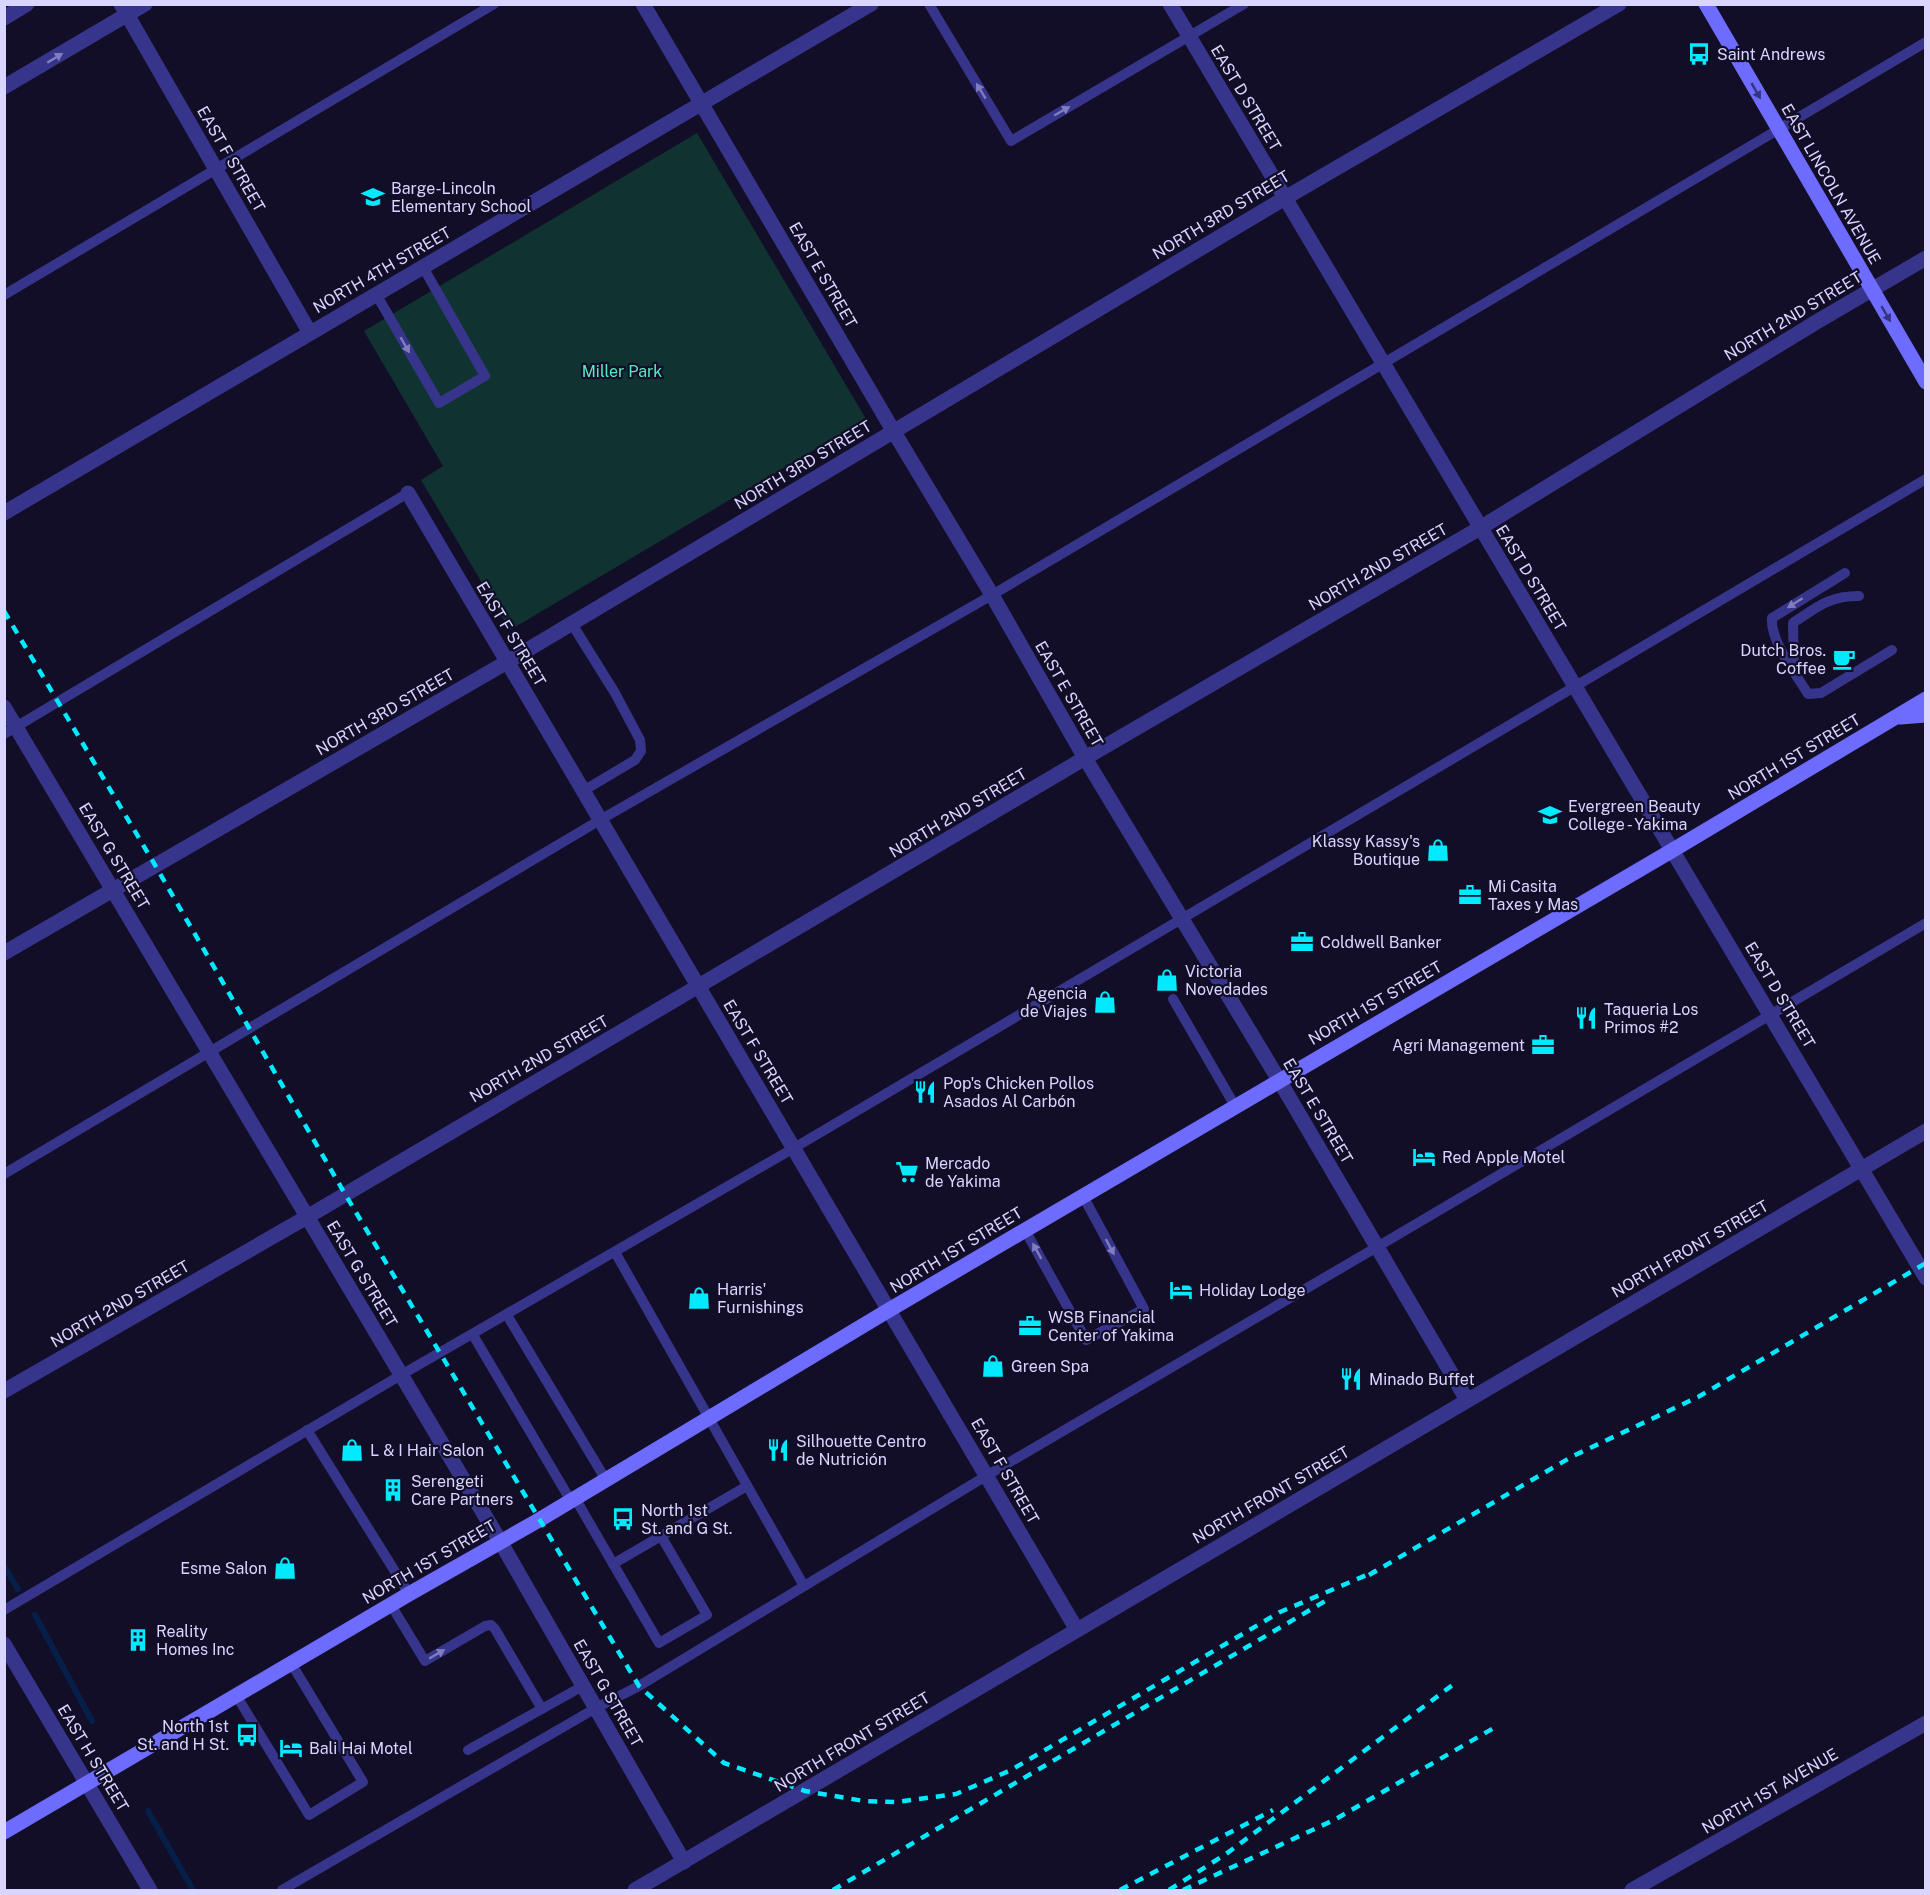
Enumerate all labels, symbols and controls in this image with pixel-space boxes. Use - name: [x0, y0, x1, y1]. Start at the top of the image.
- bus stop icon: Saint Andrews: [1686, 41, 1712, 67]
- street label: EAST D STREET: [1207, 42, 1285, 155]
- place label: Saint Andrews: [1717, 45, 1825, 64]
- one-way arrow: [47, 52, 63, 63]
- one-way arrow: [975, 83, 986, 99]
- one-way arrow: [1751, 83, 1762, 99]
- street label: EAST LINCOLN AVENUE: [1777, 100, 1885, 268]
- street label: EAST F STREET: [193, 103, 269, 216]
- one-way arrow: [1054, 106, 1070, 117]
- street label: NORTH 3RD STREET: [1149, 166, 1293, 263]
- place label: Barge-Lincoln Elementary School: [391, 179, 532, 216]
- school or university icon: Barge-Lincoln Elementary School: [360, 184, 386, 210]
- street label: EAST E STREET: [785, 219, 861, 332]
- street label: NORTH 4TH STREET: [310, 223, 455, 317]
- street label: NORTH 2ND STREET: [1721, 267, 1866, 365]
- one-way arrow: [1881, 306, 1891, 323]
- one-way arrow: [400, 337, 411, 353]
- park label: Miller Park: [582, 362, 662, 381]
- street label: NORTH 3RD STREET: [731, 416, 875, 513]
- street label: NORTH 2ND STREET: [1305, 519, 1451, 615]
- street label: EAST D STREET: [1492, 522, 1570, 635]
- street label: EAST F STREET: [472, 578, 550, 690]
- one-way arrow: [1787, 598, 1803, 609]
- street label: EAST E STREET: [1031, 638, 1107, 751]
- place label: Dutch Bros. Coffee: [1740, 641, 1826, 678]
- cafe icon: Dutch Bros. Coffee: [1831, 646, 1857, 672]
- street label: NORTH 3RD STREET: [312, 664, 458, 759]
- street label: NORTH 1ST STREET: [1724, 710, 1864, 804]
- street label: NORTH 2ND STREET: [886, 764, 1031, 862]
- place label: Evergreen Beauty College - Yakima: [1568, 797, 1701, 834]
- street label: EAST G STREET: [75, 799, 154, 913]
- school or university icon: Evergreen Beauty College - Yakima: [1537, 802, 1563, 828]
- place label: Klassy Kassy's Boutique: [1312, 832, 1420, 869]
- shop icon: Klassy Kassy's Boutique: [1425, 837, 1451, 863]
- place label: Mi Casita Taxes y Mas: [1488, 877, 1578, 914]
- office icon: Mi Casita Taxes y Mas: [1457, 882, 1483, 908]
- office icon: Coldwell Banker: [1289, 929, 1315, 955]
- place label: Coldwell Banker: [1320, 933, 1442, 952]
- street label: EAST D STREET: [1741, 939, 1819, 1052]
- street label: NORTH 1ST STREET: [1305, 957, 1446, 1049]
- place label: Victoria Novedades: [1185, 962, 1268, 999]
- shop icon: Victoria Novedades: [1154, 967, 1180, 993]
- place label: Agencia de Viajes: [1020, 984, 1087, 1021]
- shop icon: Agencia de Viajes: [1092, 989, 1118, 1015]
- street label: EAST F STREET: [719, 996, 797, 1108]
- place label: Taqueria Los Primos #2: [1604, 1000, 1698, 1037]
- restaurant icon: Taqueria Los Primos #2: [1573, 1005, 1599, 1031]
- street label: NORTH 2ND STREET: [466, 1011, 612, 1107]
- office icon: Agri Management: [1530, 1032, 1556, 1058]
- place label: Agri Management: [1392, 1036, 1525, 1055]
- street label: EAST E STREET: [1279, 1055, 1357, 1167]
- place label: Pop's Chicken Pollos Asados Al Carbón: [943, 1074, 1094, 1111]
- restaurant icon: Pop's Chicken Pollos Asados Al Carbón: [912, 1079, 938, 1105]
- hotel icon: Red Apple Motel: [1411, 1144, 1437, 1170]
- place label: Red Apple Motel: [1442, 1148, 1566, 1167]
- place label: Mercado de Yakima: [925, 1154, 1001, 1191]
- supermarket icon: Mercado de Yakima: [894, 1159, 920, 1185]
- street label: NORTH FRONT STREET: [1608, 1196, 1772, 1302]
- street label: NORTH 1ST STREET: [886, 1203, 1026, 1297]
- street label: EAST G STREET: [323, 1217, 402, 1331]
- one-way arrow: [1105, 1239, 1115, 1256]
- one-way arrow: [1032, 1242, 1042, 1259]
- street label: NORTH 2ND STREET: [47, 1256, 193, 1352]
- hotel icon: Holiday Lodge: [1168, 1277, 1194, 1303]
- place label: Harris' Furnishings: [717, 1280, 804, 1317]
- place label: Holiday Lodge: [1199, 1281, 1306, 1300]
- shop icon: Harris' Furnishings: [686, 1285, 712, 1311]
- place label: WSB Financial Center of Yakima: [1048, 1308, 1174, 1345]
- office icon: WSB Financial Center of Yakima: [1017, 1313, 1043, 1339]
- shop icon: Green Spa: [980, 1353, 1006, 1379]
- place label: Green Spa: [1011, 1357, 1089, 1376]
- restaurant icon: Minado Buffet: [1338, 1366, 1364, 1392]
- place label: Minado Buffet: [1369, 1370, 1475, 1389]
- street label: EAST F STREET: [967, 1415, 1043, 1528]
- place label: Silhouette Centro de Nutrición: [796, 1432, 926, 1469]
- shop icon: L & I Hair Salon: [339, 1437, 365, 1463]
- restaurant icon: Silhouette Centro de Nutrición: [765, 1437, 791, 1463]
- place label: L & I Hair Salon: [370, 1441, 484, 1460]
- street label: NORTH FRONT STREET: [1189, 1442, 1353, 1548]
- place label: Serengeti Care Partners: [411, 1472, 513, 1509]
- building icon: Serengeti Care Partners: [380, 1477, 406, 1503]
- place label: North 1st St. and G St.: [641, 1501, 732, 1538]
- bus stop icon: North 1st St. and G St.: [610, 1506, 636, 1532]
- street label: NORTH 1ST STREET: [359, 1516, 500, 1608]
- shop icon: Esme Salon: [272, 1555, 298, 1581]
- place label: Esme Salon: [180, 1559, 267, 1578]
- place label: Reality Homes Inc: [156, 1622, 234, 1659]
- building icon: Reality Homes Inc: [125, 1627, 151, 1653]
- street label: EAST G STREET: [570, 1636, 647, 1751]
- one-way arrow: [429, 1648, 445, 1659]
- street label: NORTH FRONT STREET: [771, 1688, 934, 1796]
- street label: EAST H STREET: [54, 1701, 133, 1815]
- place label: North 1st St. and H St.: [137, 1717, 229, 1754]
- bus stop icon: North 1st St. and H St.: [234, 1722, 260, 1748]
- hotel icon: Bali Hai Motel: [278, 1735, 304, 1761]
- place label: Bali Hai Motel: [309, 1739, 413, 1758]
- street label: NORTH 1ST AVENUE: [1699, 1744, 1841, 1838]

